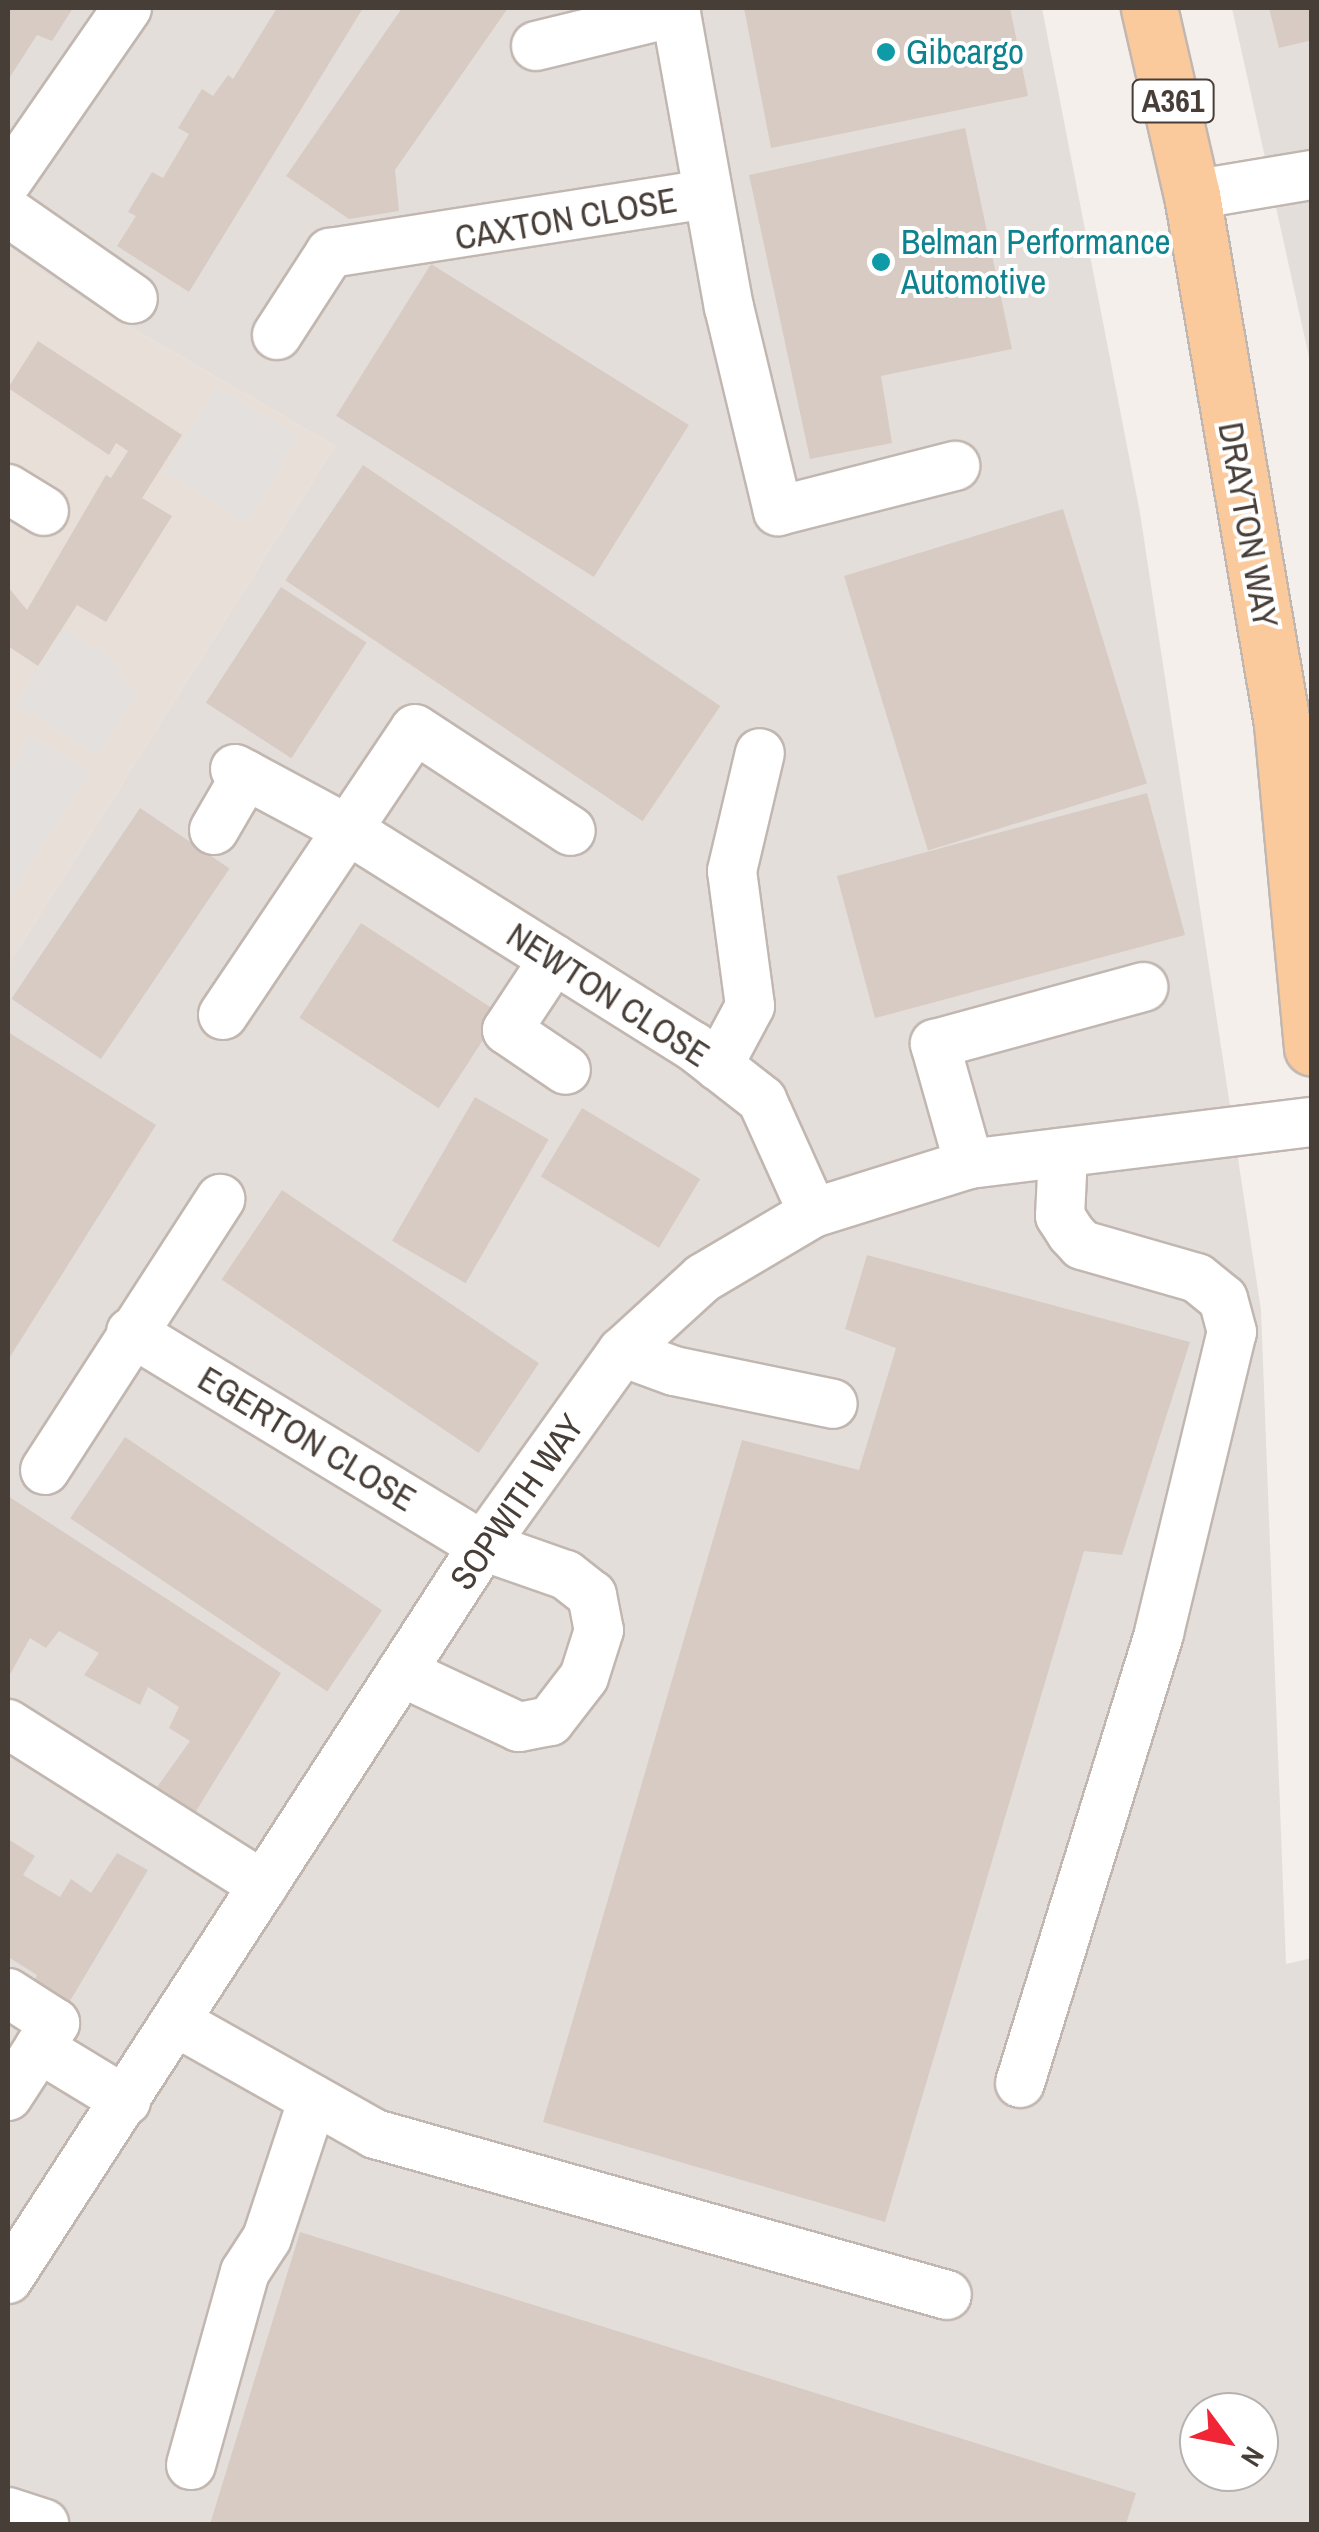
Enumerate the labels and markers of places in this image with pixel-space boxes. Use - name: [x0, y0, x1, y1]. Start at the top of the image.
- place label: Gibcargo: [906, 31, 1024, 73]
- marker: Gibcargo: [875, 41, 897, 63]
- place label: Belman Performance Automotive: [901, 221, 1171, 303]
- marker: Belman Performance Automotive: [870, 251, 892, 273]

